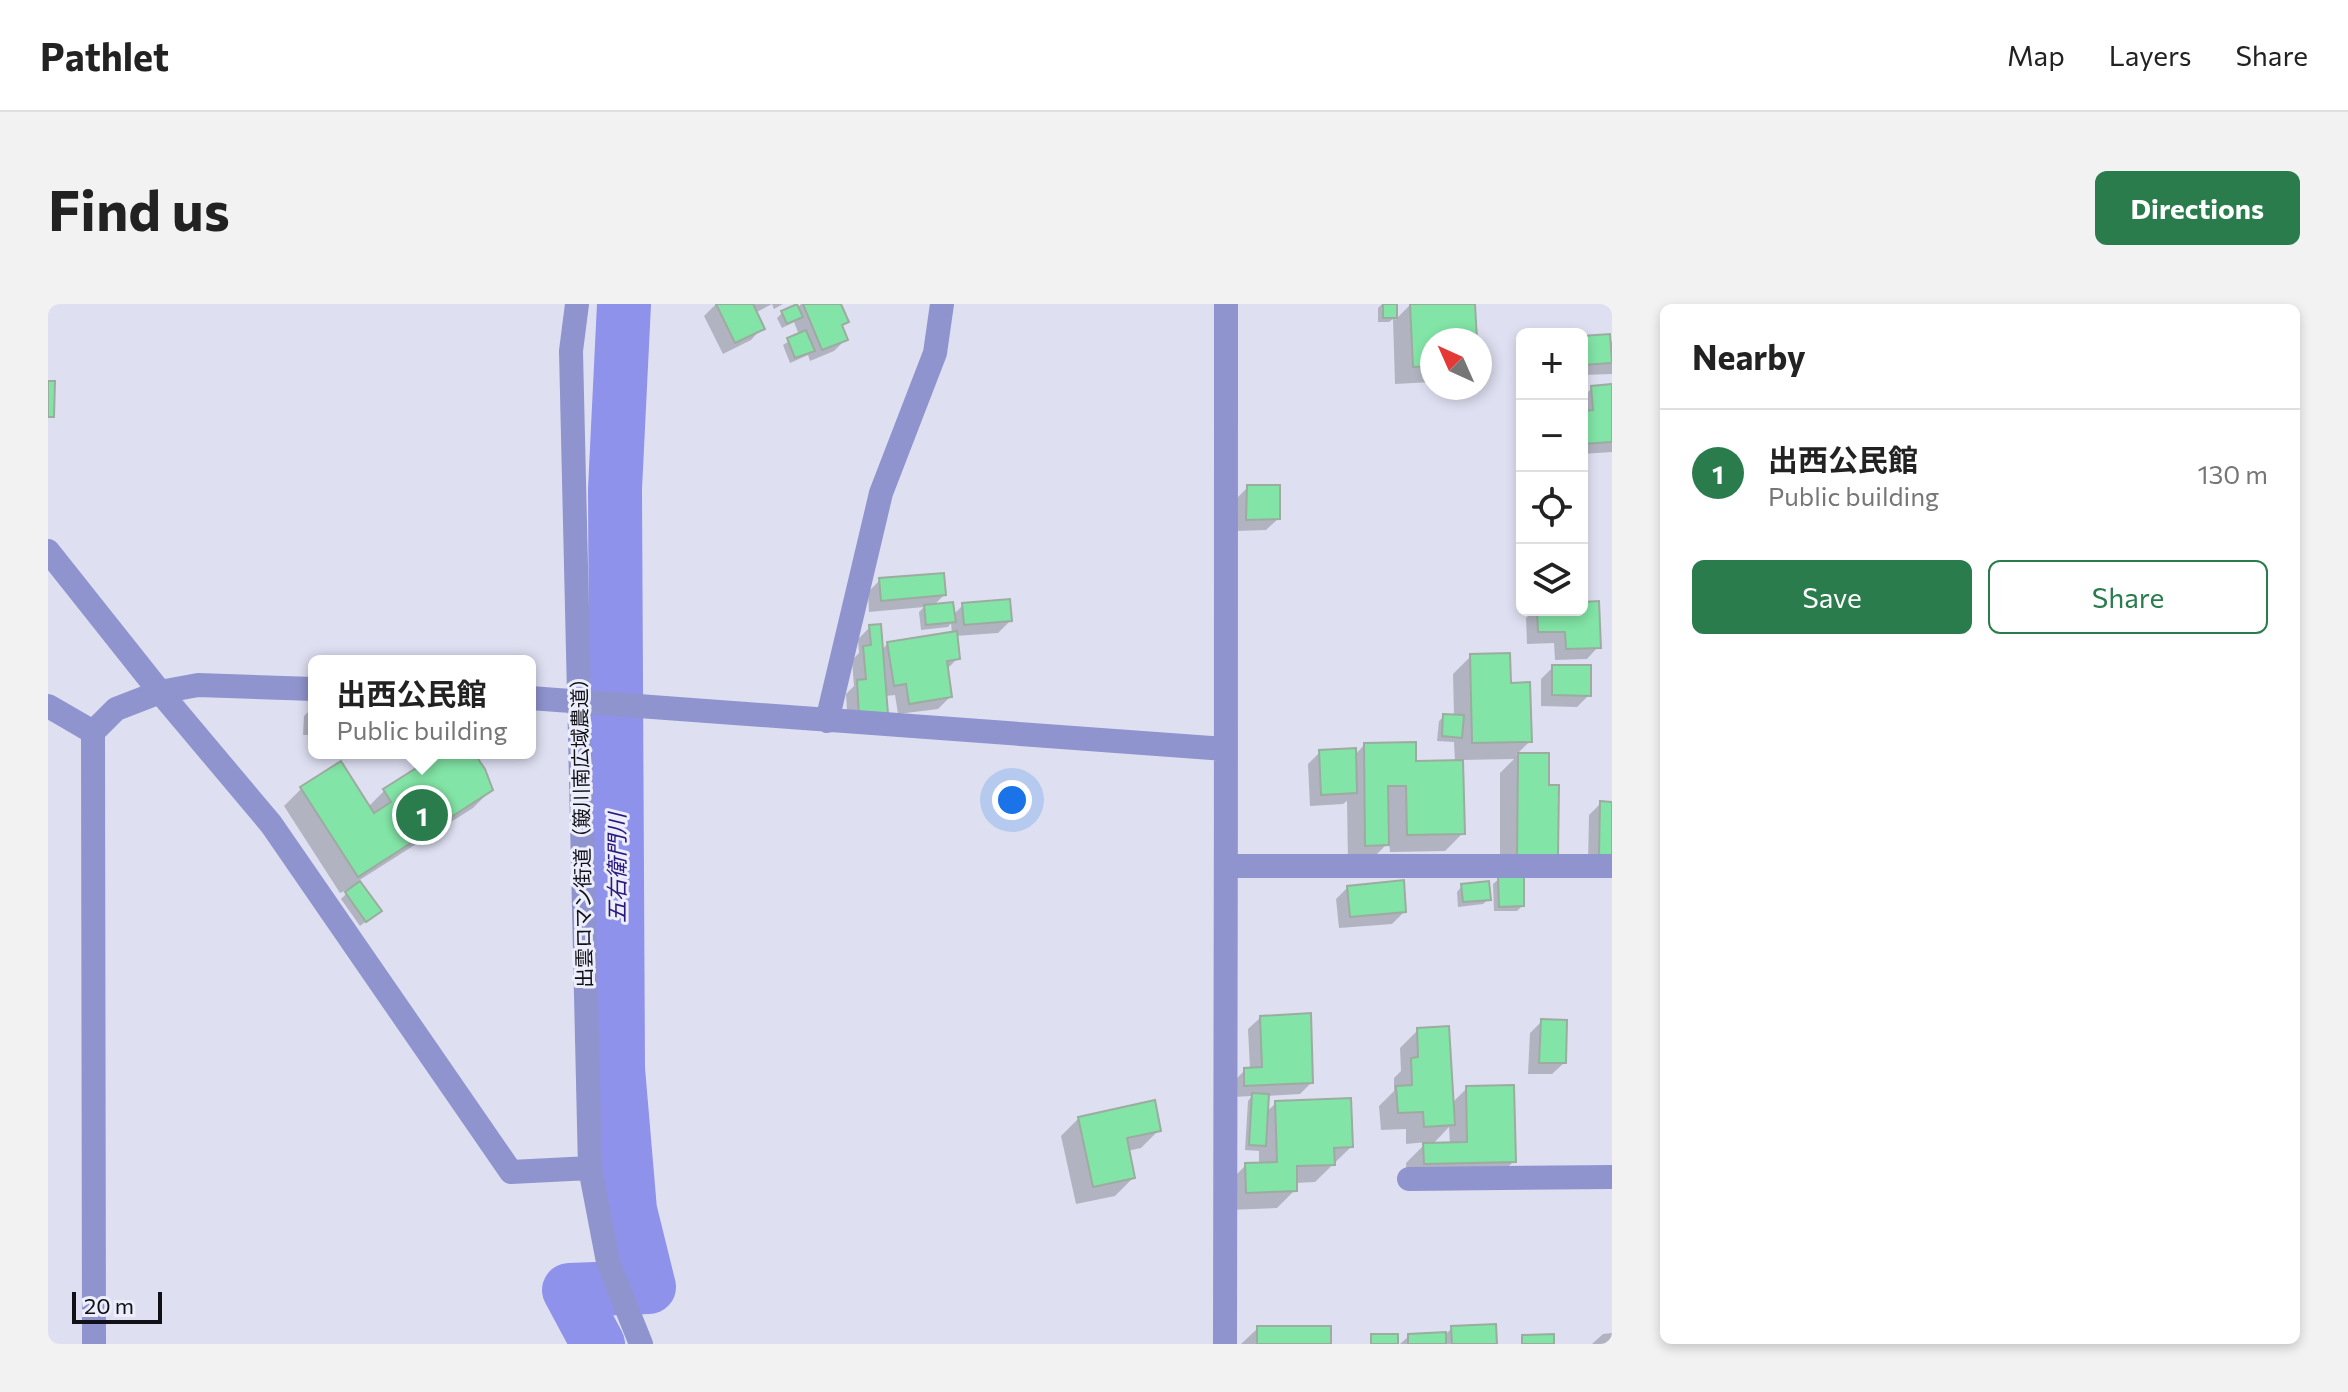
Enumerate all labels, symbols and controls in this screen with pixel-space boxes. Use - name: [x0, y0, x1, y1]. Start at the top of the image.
- text: Pathlet: [40, 32, 169, 79]
- text: Map: [2007, 38, 2065, 72]
- text: Layers: [2109, 38, 2191, 72]
- text: Share: [2235, 38, 2308, 72]
- button: Directions: [2095, 171, 2300, 245]
- text: Find us: [48, 174, 230, 243]
- north arrow: [1420, 328, 1492, 400]
- map controls: [1516, 328, 1588, 616]
- button: +: [1516, 328, 1588, 400]
- text: Nearby: [1692, 335, 1806, 377]
- button: −: [1516, 400, 1588, 472]
- text: 出西公民館: [1768, 440, 1918, 477]
- text: 1: [1712, 458, 1724, 489]
- text: 130 m: [2197, 458, 2268, 489]
- button: locate: [1516, 472, 1588, 544]
- text: Public building: [1768, 480, 1939, 511]
- button: layers: [1516, 544, 1588, 616]
- button: Save: [1692, 560, 1972, 634]
- button: Share: [1988, 560, 2268, 634]
- popup: [308, 655, 536, 759]
- street label: 出雲ロマン街道（簸川南広域農道）: [566, 668, 596, 988]
- text: 出西公民館: [336, 674, 486, 711]
- text: Public building: [336, 714, 508, 745]
- your location: [992, 780, 1032, 820]
- pin: 1: [396, 785, 448, 845]
- water label: 五右衛門川: [603, 811, 630, 923]
- scale bar: [72, 1288, 162, 1324]
- text: 20 m: [84, 1292, 134, 1319]

